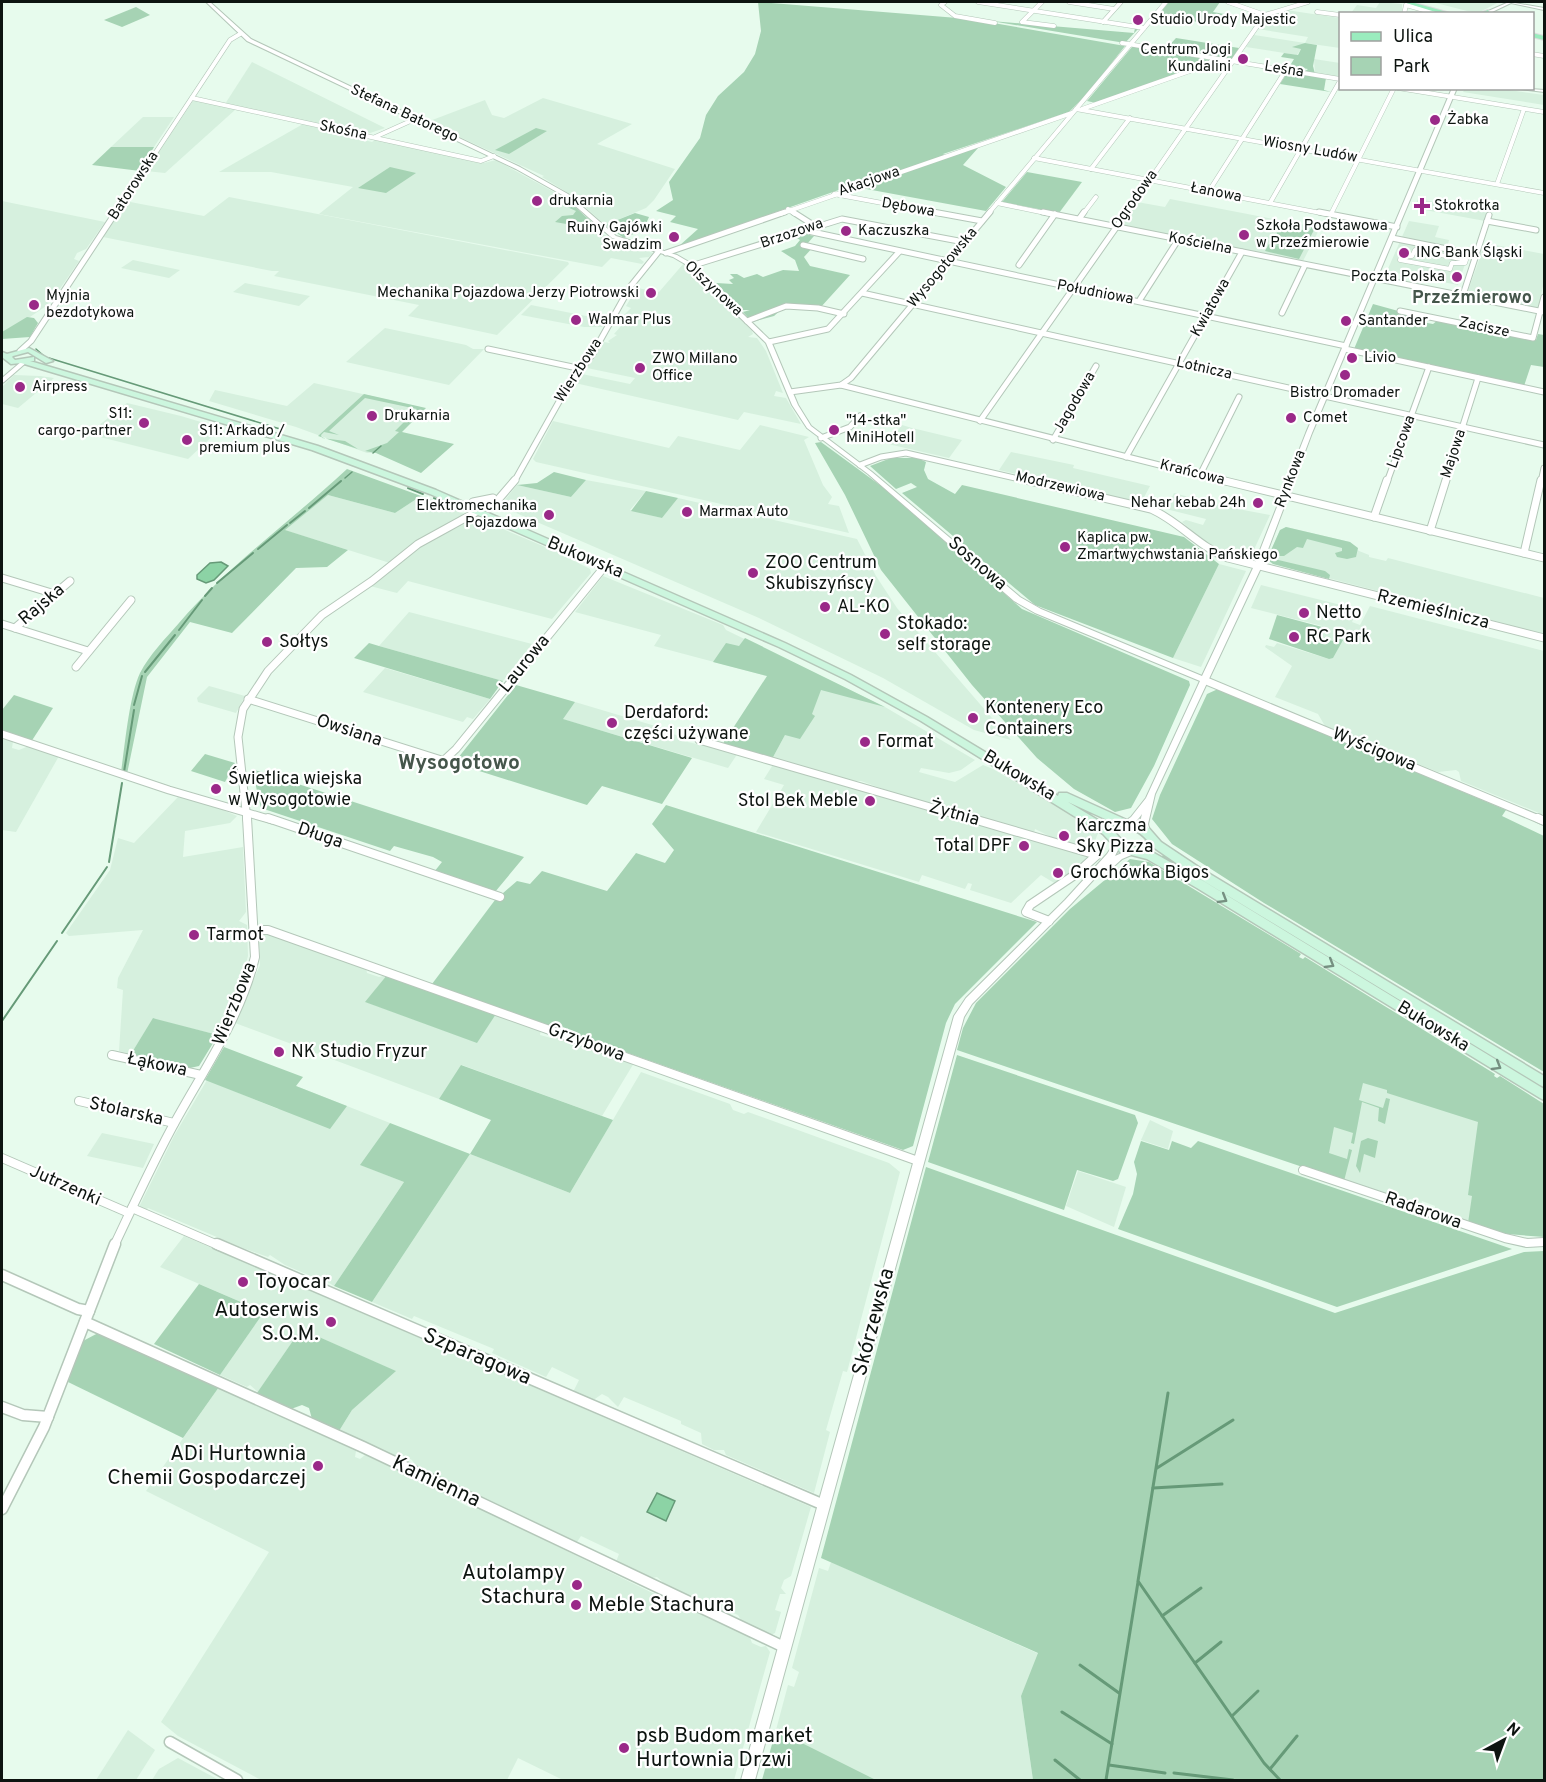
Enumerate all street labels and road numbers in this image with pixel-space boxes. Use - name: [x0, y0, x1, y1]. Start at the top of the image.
- street label: Leśna: [1263, 57, 1305, 83]
- street label: Stefana Batorego: [347, 81, 461, 147]
- street label: Skośna: [317, 117, 369, 145]
- street label: Wiosny Ludów: [1261, 132, 1359, 168]
- street label: Batorowska: [105, 148, 163, 224]
- street label: Akacjowa: [836, 163, 902, 201]
- street label: Ogrodowa: [1108, 166, 1162, 234]
- street label: Łanowa: [1189, 179, 1243, 207]
- street label: Dębowa: [880, 194, 936, 222]
- street label: Brzozowa: [758, 214, 826, 254]
- street label: Wysogotowska: [904, 224, 982, 312]
- street label: Kościelna: [1167, 229, 1233, 259]
- street label: Olszynowa: [680, 257, 746, 321]
- street label: Południowa: [1055, 276, 1135, 310]
- street label: Kwiatowa: [1187, 276, 1235, 340]
- street label: Zacisze: [1457, 313, 1511, 343]
- street label: Wierzbowa: [551, 335, 607, 407]
- street label: Lotnicza: [1174, 353, 1234, 385]
- street label: Jagodowa: [1050, 369, 1100, 437]
- street label: Lipcowa: [1384, 413, 1420, 471]
- street label: Majowa: [1437, 427, 1471, 481]
- street label: Rynkowa: [1271, 447, 1311, 511]
- street label: Krańcowa: [1158, 456, 1226, 490]
- street label: Modrzewiowa: [1013, 467, 1107, 507]
- street label: Bukowska: [543, 532, 627, 584]
- street label: Sosnowa: [943, 532, 1011, 596]
- street label: Rajska: [14, 579, 70, 631]
- street label: Rzemieślnicza: [1374, 585, 1492, 635]
- street label: Laurowa: [495, 630, 555, 698]
- street label: Owsiana: [313, 710, 385, 752]
- street label: Wyścigowa: [1329, 723, 1419, 777]
- street label: Bukowska: [979, 745, 1059, 807]
- street label: Żytnia: [926, 794, 982, 832]
- street label: Długa: [294, 818, 346, 854]
- street label: Wierzbowa: [208, 959, 262, 1049]
- street label: Bukowska: [1393, 996, 1473, 1058]
- street label: Grzybowa: [544, 1018, 628, 1068]
- street label: Łąkowa: [125, 1047, 189, 1083]
- street label: Stolarska: [87, 1092, 165, 1132]
- street label: Jutrzenki: [26, 1160, 104, 1212]
- street label: Radarowa: [1381, 1187, 1465, 1235]
- street label: Skórzewska: [847, 1265, 901, 1379]
- street label: Szparagowa: [419, 1322, 535, 1392]
- street label: Kamienna: [387, 1450, 485, 1514]

